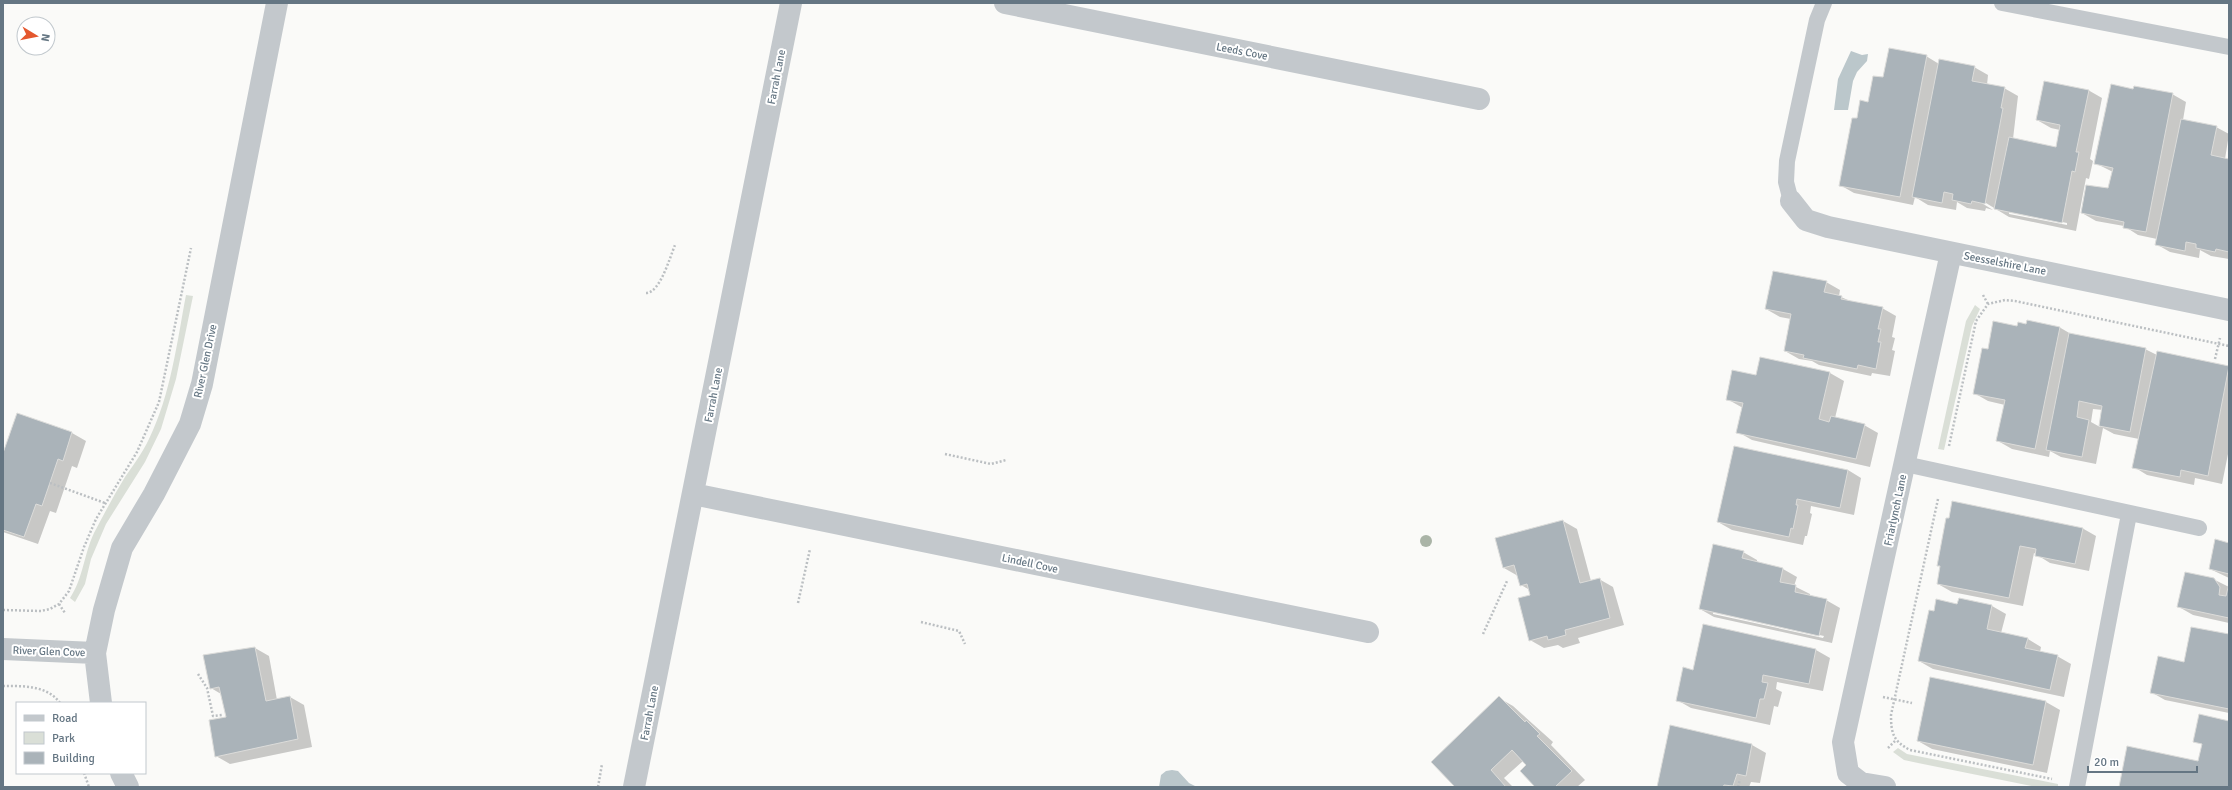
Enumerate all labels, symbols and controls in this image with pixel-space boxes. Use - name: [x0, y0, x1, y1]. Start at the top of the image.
- north arrow: [16, 16, 56, 56]
- text: N: [38, 33, 52, 43]
- street label: Leeds Cove: [1215, 40, 1269, 63]
- street label: Farrah Lane: [765, 49, 788, 106]
- street label: Seesselshire Lane: [1963, 249, 2047, 278]
- street label: River Glen Drive: [191, 323, 220, 399]
- street label: Farrah Lane: [702, 367, 725, 424]
- street label: Friarlynch Lane: [1882, 473, 1909, 547]
- street label: Lindell Cove: [1001, 551, 1059, 576]
- street label: River Glen Cove: [12, 644, 86, 659]
- street label: Farrah Lane: [638, 685, 661, 742]
- legend: [16, 702, 146, 774]
- text: Road: [52, 711, 78, 726]
- text: Park: [52, 731, 75, 746]
- scale bar: [2088, 748, 2197, 774]
- text: Building: [52, 751, 95, 766]
- text: 20 m: [2094, 755, 2119, 770]

